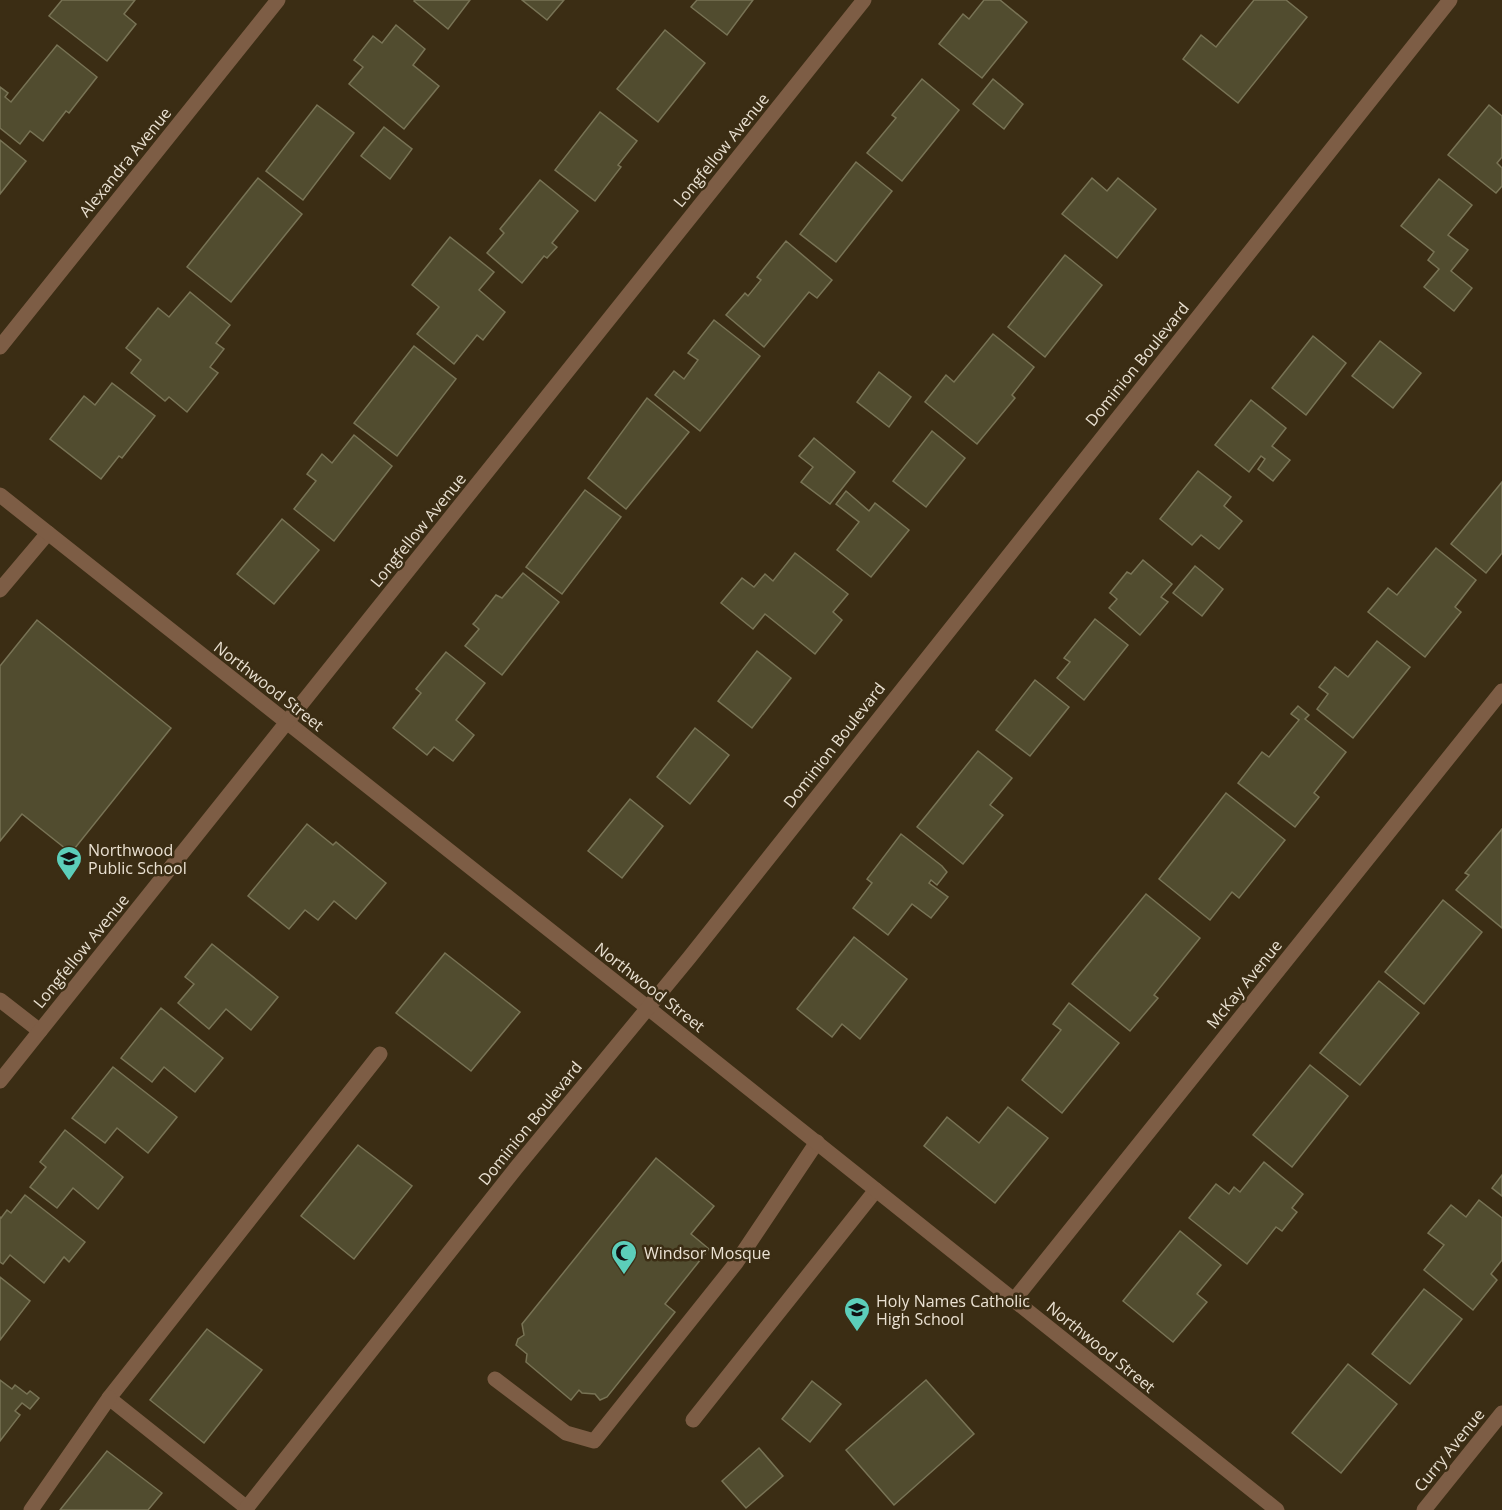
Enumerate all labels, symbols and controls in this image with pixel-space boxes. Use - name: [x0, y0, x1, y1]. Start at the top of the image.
- street label: Longfellow Avenue: [668, 88, 774, 212]
- street label: Alexandra Avenue: [74, 102, 176, 221]
- street label: Dominion Boulevard: [1080, 297, 1194, 431]
- street label: Longfellow Avenue: [365, 468, 471, 592]
- street label: Northwood Street: [209, 636, 329, 736]
- street label: Dominion Boulevard: [778, 678, 890, 812]
- place label: Northwood Public School: [88, 839, 187, 879]
- school or university icon: Northwood Public School: [54, 844, 84, 882]
- street label: Longfellow Avenue: [28, 889, 134, 1013]
- street label: McKay Avenue: [1201, 935, 1287, 1033]
- street label: Northwood Street: [590, 937, 710, 1037]
- street label: Dominion Boulevard: [473, 1056, 587, 1190]
- mosque icon: Windsor Mosque: [609, 1238, 639, 1276]
- place label: Windsor Mosque: [644, 1242, 771, 1264]
- place label: Holy Names Catholic High School: [876, 1290, 1030, 1330]
- school or university icon: Holy Names Catholic High School: [842, 1295, 872, 1333]
- street label: Northwood Street: [1042, 1296, 1160, 1398]
- street label: Curry Avenue: [1409, 1404, 1489, 1496]

